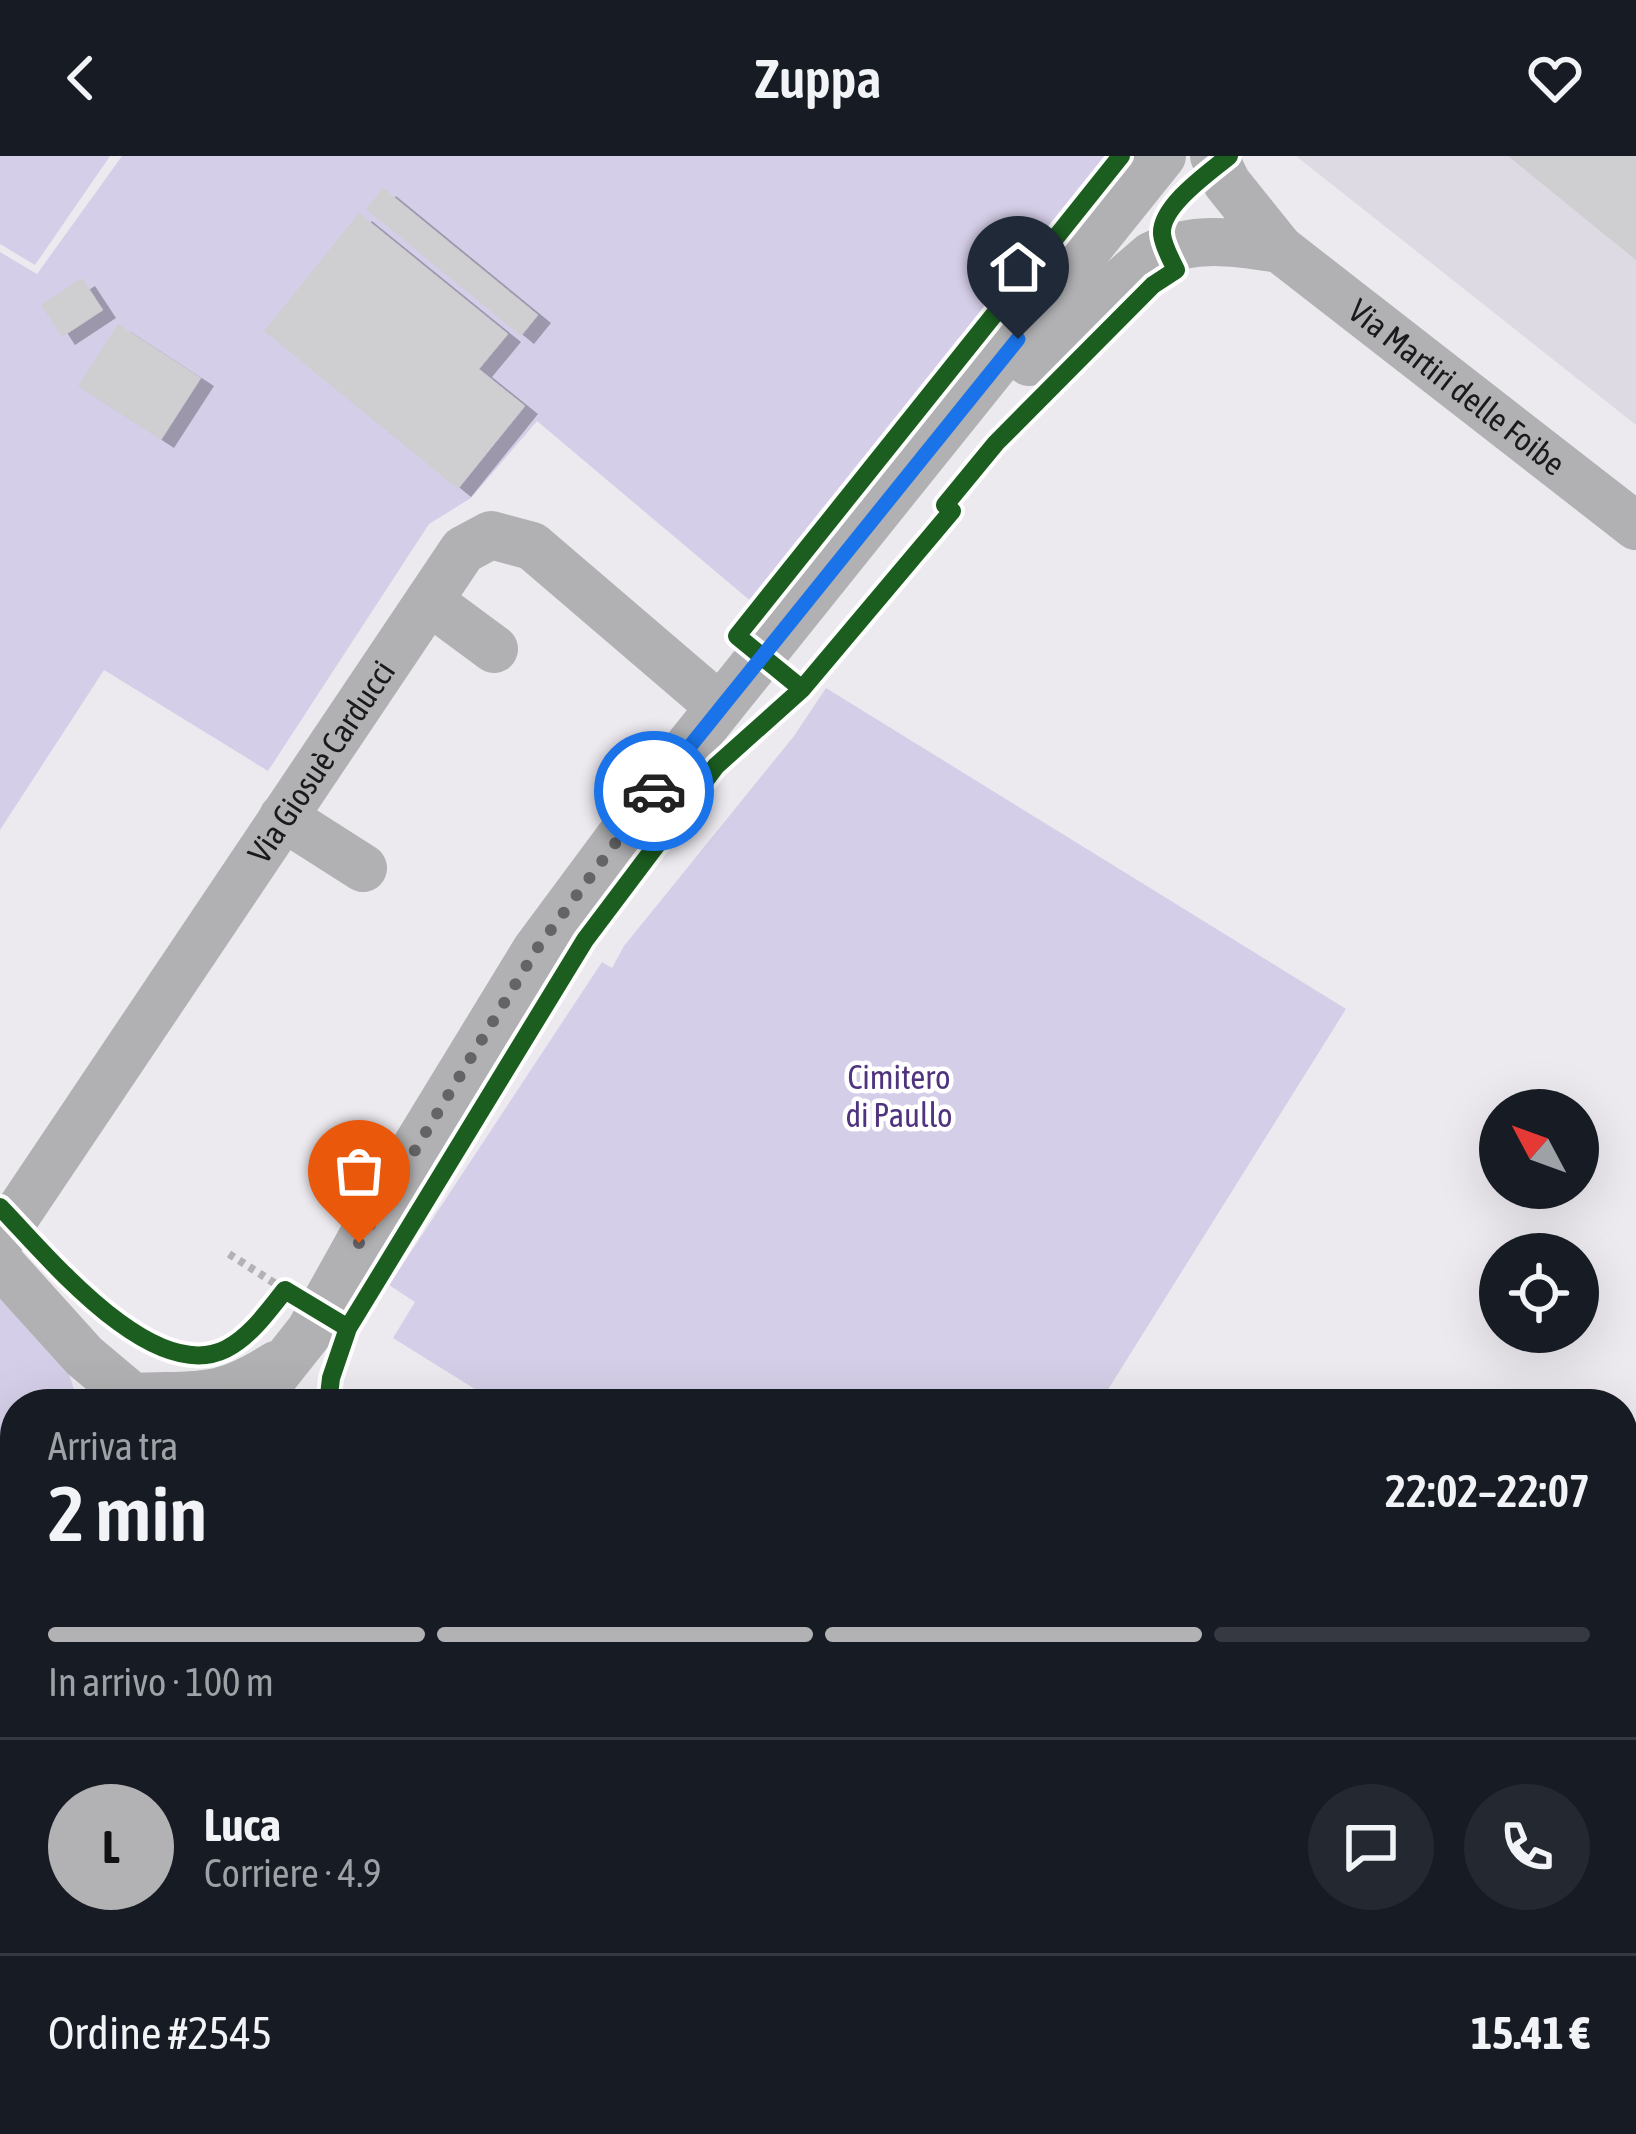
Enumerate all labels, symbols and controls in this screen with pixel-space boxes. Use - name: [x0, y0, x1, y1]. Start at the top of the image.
- icon: back: [48, 45, 114, 111]
- icon: heart: [1522, 45, 1588, 111]
- text: Zuppa: [755, 48, 881, 109]
- pin: [967, 216, 1069, 339]
- icon: home: [985, 234, 1051, 300]
- street label: Via Martiri delle Foibe: [1342, 291, 1573, 483]
- street label: Via Giosuè Carducci: [240, 654, 402, 870]
- courier: [594, 731, 714, 851]
- icon: car: [621, 758, 687, 824]
- park label: Cimitero di Paullo: [845, 1058, 953, 1134]
- north arrow: [1479, 1089, 1599, 1209]
- map controls: [1479, 1089, 1599, 1353]
- pin: [308, 1120, 410, 1243]
- icon: bag: [326, 1138, 392, 1204]
- button: locate: [1479, 1233, 1599, 1353]
- text: Arriva tra: [48, 1424, 178, 1468]
- text: 22:02–22:07: [1385, 1465, 1590, 1517]
- text: 2 min: [48, 1468, 207, 1558]
- text: In arrivo · 100 m: [48, 1660, 274, 1704]
- button: chat: [1308, 1784, 1434, 1910]
- button: phone: [1464, 1784, 1590, 1910]
- text: Luca: [204, 1799, 281, 1851]
- text: L: [102, 1821, 120, 1873]
- text: Corriere · 4.9: [204, 1851, 381, 1895]
- text: Ordine #2545: [48, 2007, 272, 2059]
- text: 15.41 €: [1471, 2007, 1590, 2059]

